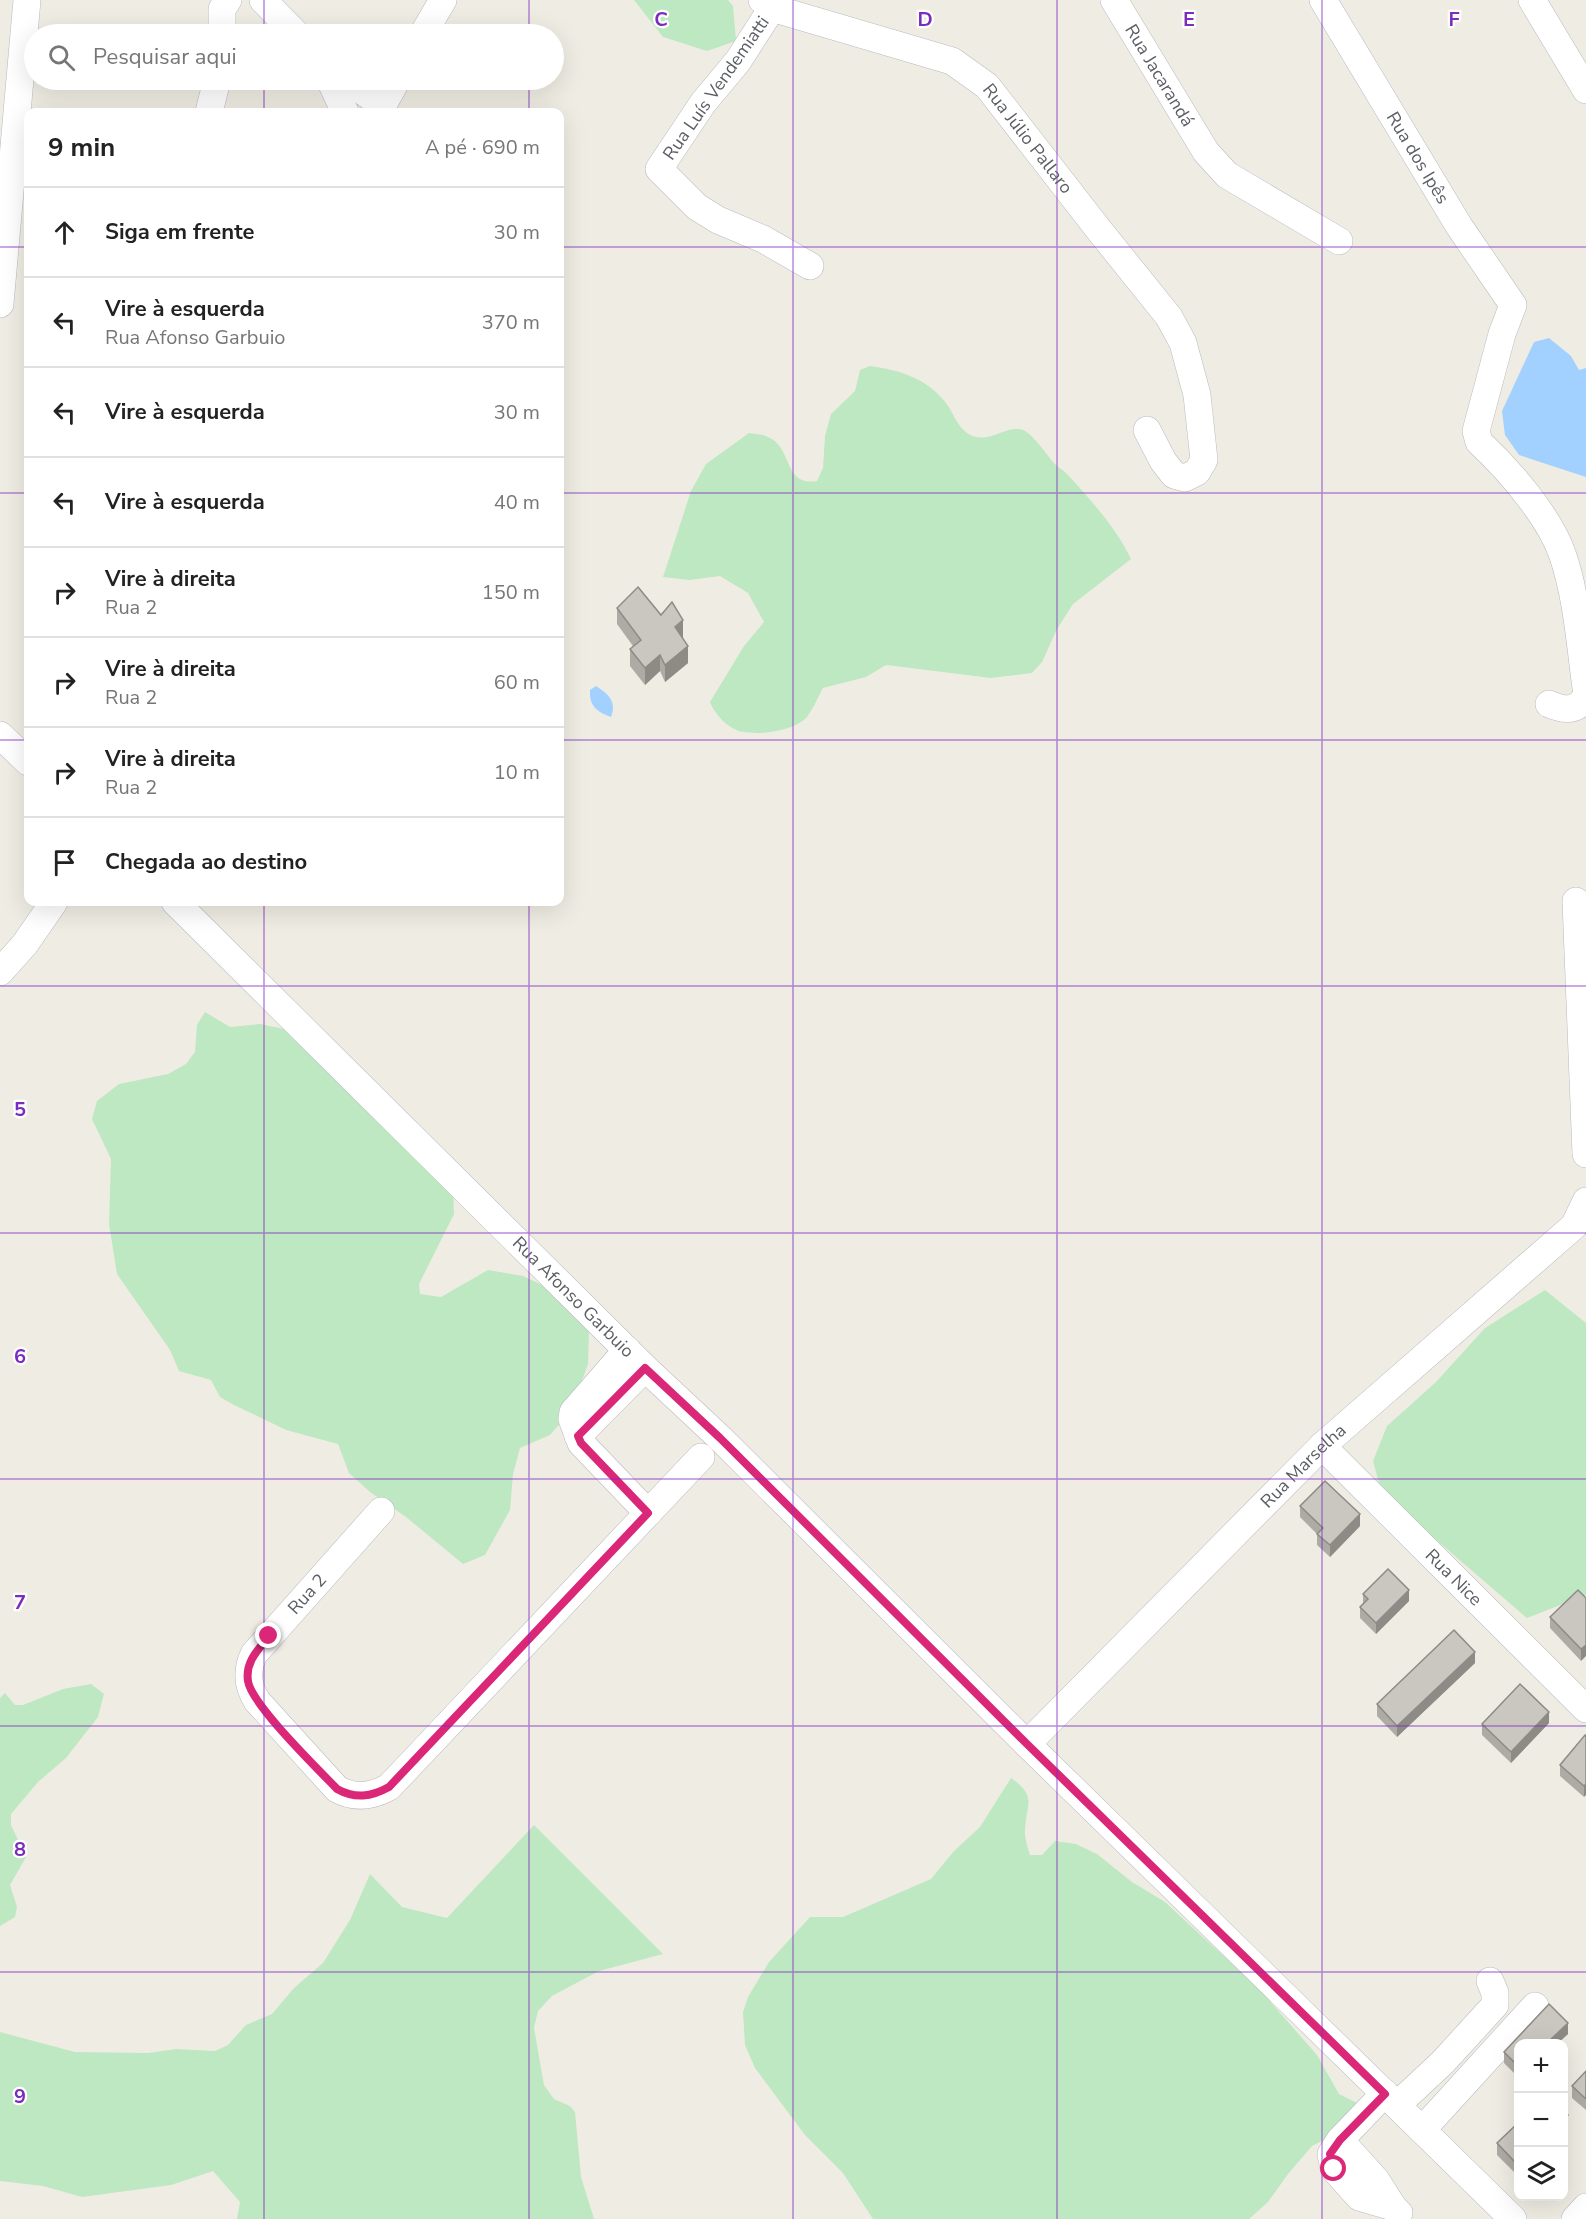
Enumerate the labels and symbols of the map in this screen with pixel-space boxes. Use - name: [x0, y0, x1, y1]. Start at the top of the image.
- text: C: [654, 6, 668, 33]
- text: D: [917, 6, 933, 33]
- text: E: [1183, 6, 1195, 33]
- text: F: [1448, 6, 1460, 33]
- street label: Rua Luís Vendemiatti: [657, 11, 775, 165]
- street label: Rua Jacarandá: [1119, 20, 1200, 131]
- street label: Rua Júlio Pallaro: [977, 78, 1078, 199]
- street label: Rua dos Ipês: [1381, 107, 1455, 208]
- text: 5: [14, 1096, 26, 1123]
- street label: Rua Afonso Garbuio: [507, 1231, 640, 1363]
- text: 6: [14, 1343, 26, 1370]
- street label: Rua Marselha: [1255, 1418, 1351, 1513]
- street label: Rua Nice: [1420, 1544, 1488, 1611]
- street label: Rua 2: [282, 1568, 332, 1620]
- text: 7: [14, 1589, 26, 1616]
- route end: [255, 1622, 281, 1648]
- text: 8: [14, 1836, 26, 1863]
- text: 9: [14, 2083, 26, 2110]
- route start: [1320, 2155, 1346, 2181]

